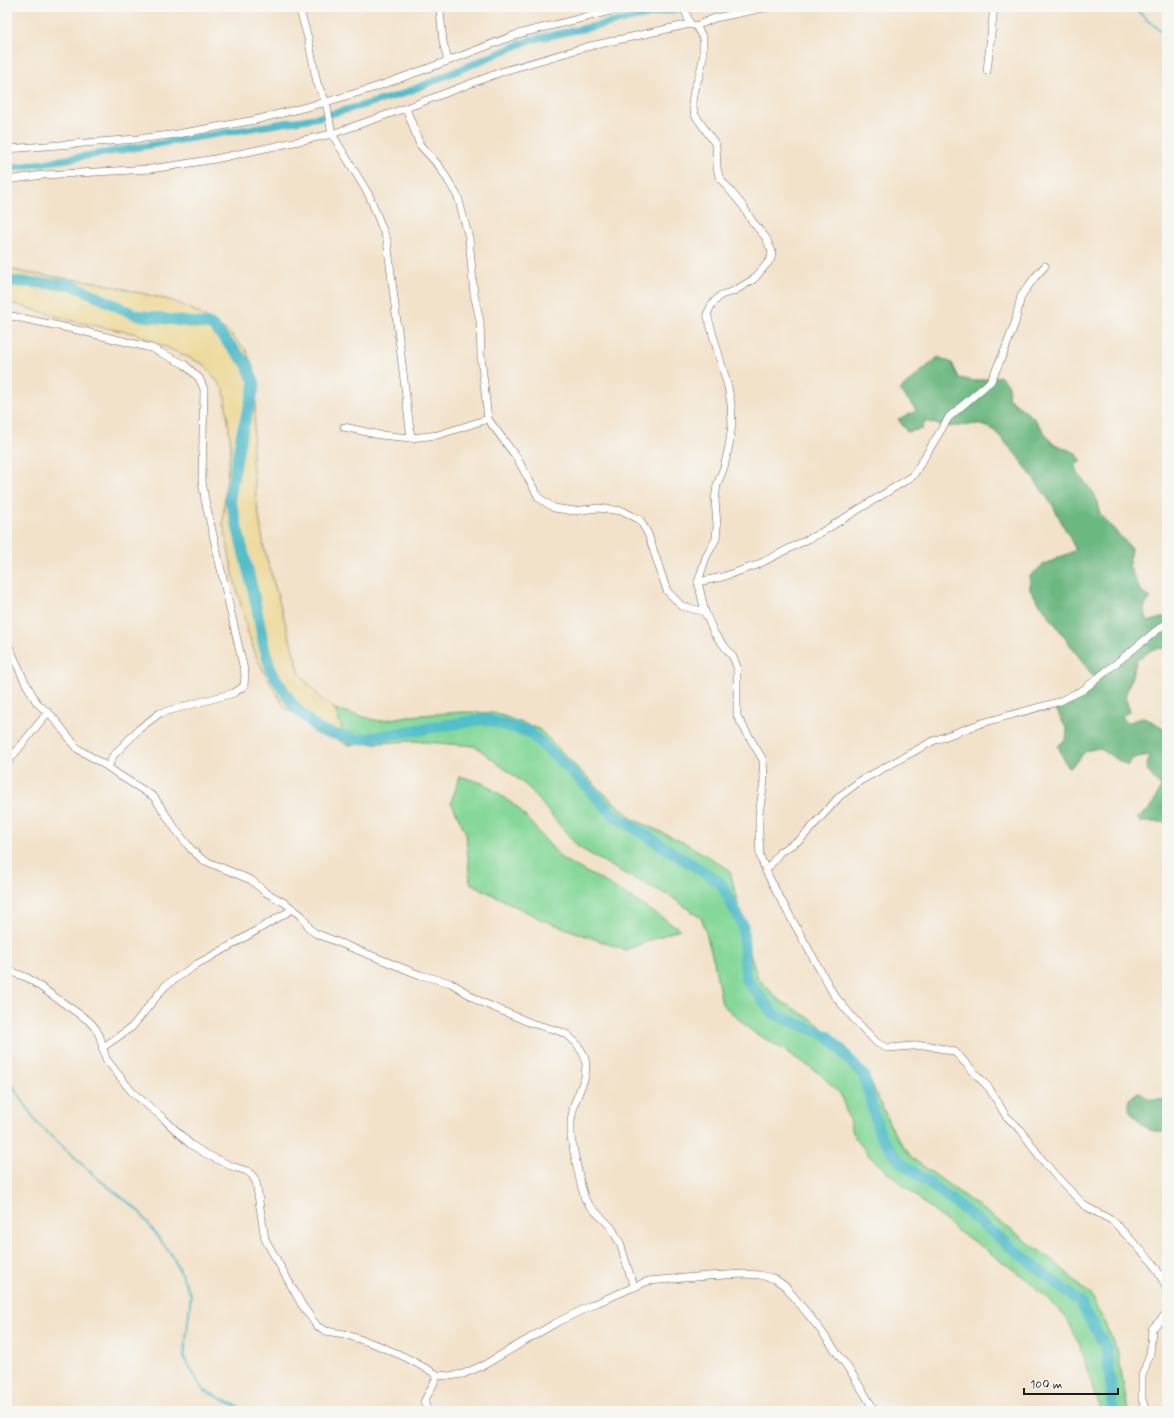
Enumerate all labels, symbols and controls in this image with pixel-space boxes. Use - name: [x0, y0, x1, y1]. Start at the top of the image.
- scale bar: [1024, 1370, 1118, 1396]
- text: 100 m: [1030, 1377, 1062, 1393]

